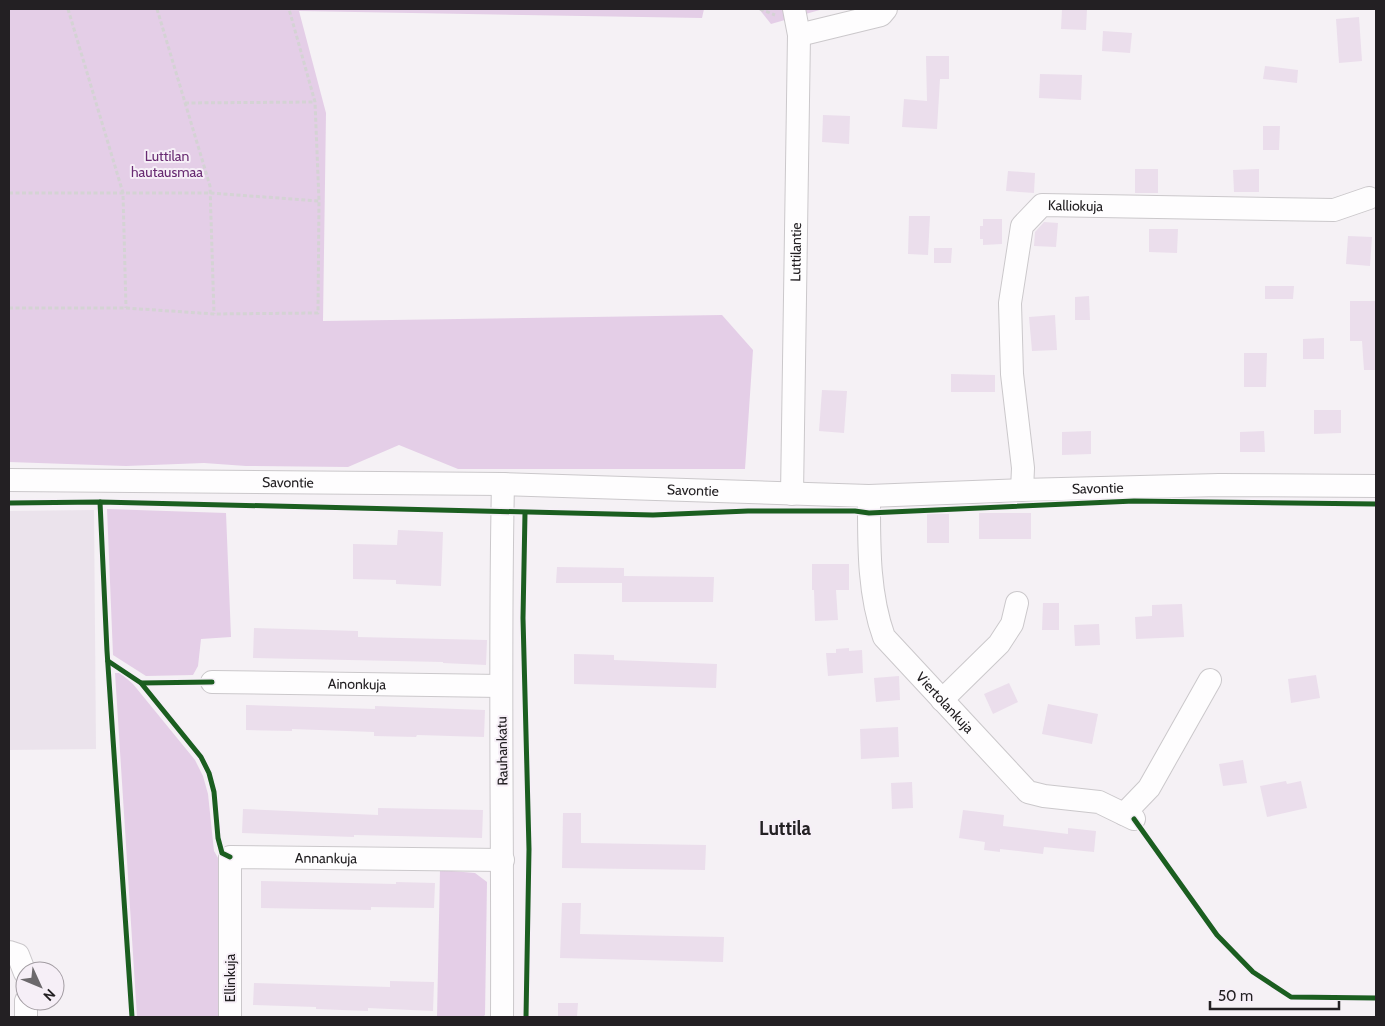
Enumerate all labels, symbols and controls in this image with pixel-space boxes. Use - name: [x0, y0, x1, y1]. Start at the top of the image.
- park label: Luttilan hautausmaa: [131, 147, 203, 181]
- street label: Kalliokuja: [1048, 196, 1103, 215]
- street label: Luttilantie: [786, 222, 805, 282]
- street label: Savontie: [262, 473, 314, 491]
- street label: Savontie: [1072, 478, 1124, 498]
- street label: Savontie: [667, 480, 719, 500]
- street label: Viertolankuja: [912, 668, 978, 737]
- street label: Ainonkuja: [328, 675, 387, 693]
- street label: Rauhankatu: [492, 716, 512, 786]
- district label: Luttila: [759, 817, 812, 840]
- street label: Annankuja: [295, 849, 357, 867]
- street label: Ellinkuja: [221, 954, 239, 1002]
- north arrow: [15, 961, 65, 1011]
- scale bar: [1210, 978, 1339, 1010]
- text: N: [39, 985, 59, 1005]
- text: 50 m: [1218, 987, 1253, 1005]

